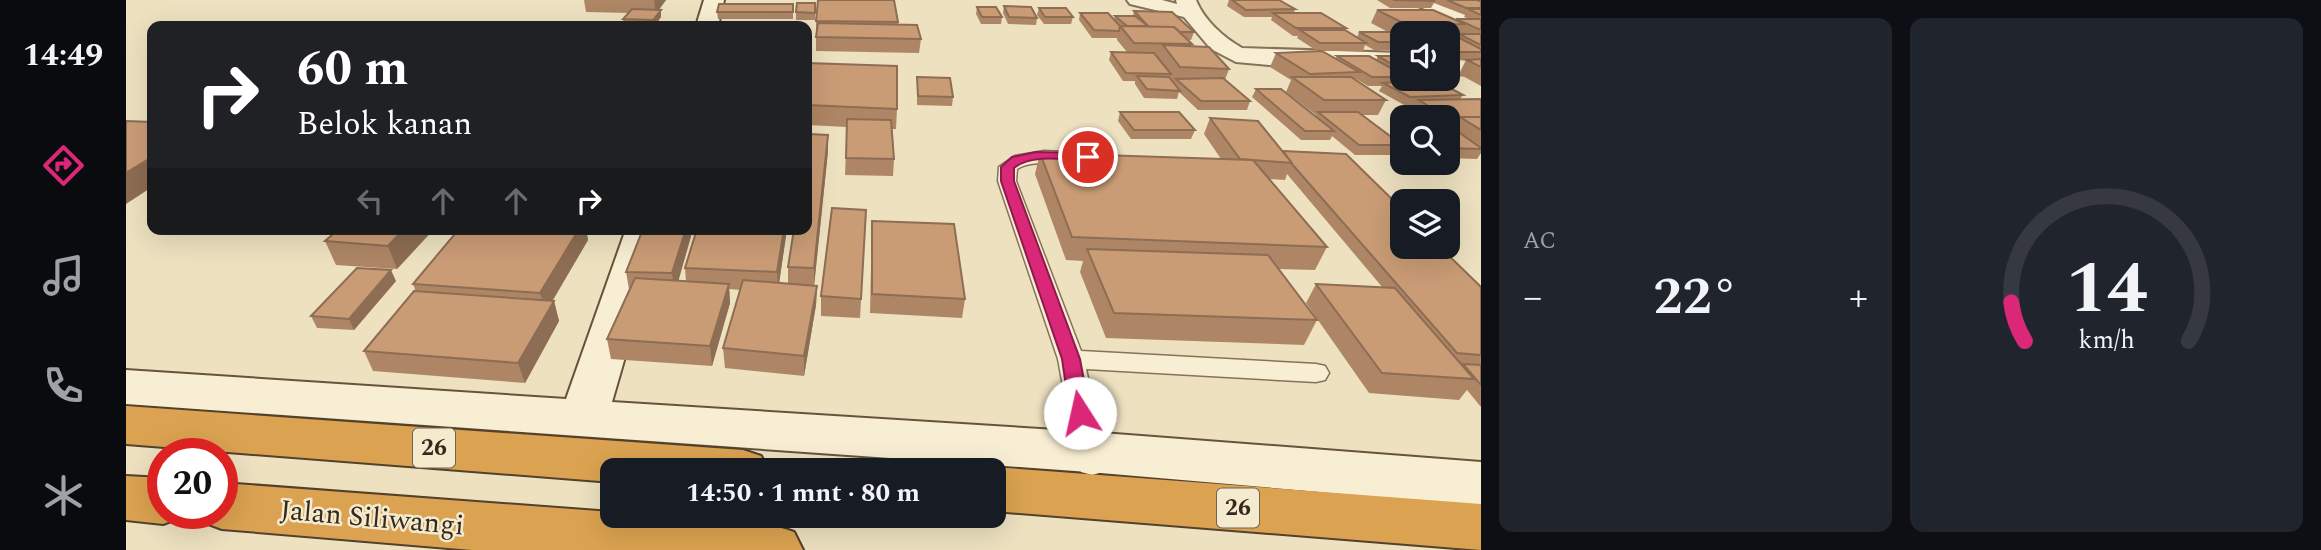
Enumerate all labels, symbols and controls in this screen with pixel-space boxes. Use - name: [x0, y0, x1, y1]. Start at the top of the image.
- map controls: [1390, 21, 1460, 259]
- button: sound: [1390, 21, 1460, 91]
- text: 14:49: [23, 31, 103, 80]
- text: 60 m: [297, 32, 408, 107]
- icon: right: [182, 49, 273, 140]
- text: Belok kanan: [297, 100, 472, 149]
- button: search: [1390, 105, 1460, 175]
- pin: [1058, 127, 1118, 187]
- icon: arrive: [1069, 138, 1107, 176]
- icon: directions: [39, 141, 88, 190]
- icon: left: [351, 182, 389, 220]
- icon: ahead: [424, 182, 462, 220]
- icon: ahead: [497, 182, 535, 220]
- icon: right: [570, 182, 608, 220]
- button: layers: [1390, 189, 1460, 259]
- text: AC: [1523, 224, 1556, 259]
- text: 14: [2066, 234, 2147, 345]
- icon: music: [39, 251, 88, 300]
- text: 22°: [1653, 258, 1738, 337]
- text: −: [1523, 269, 1542, 327]
- text: +: [1849, 269, 1868, 327]
- text: km/h: [2078, 322, 2135, 360]
- icon: phone: [39, 361, 88, 410]
- position arrow: [1043, 376, 1117, 450]
- road number: 26: [413, 428, 455, 468]
- speed limit sign: 20: [147, 438, 238, 529]
- icon: climate: [39, 471, 88, 520]
- text: 14:50 · 1 mnt · 80 m: [686, 473, 920, 513]
- road number: 26: [1217, 488, 1259, 528]
- street label: Jalan Siliwangi: [278, 489, 466, 547]

